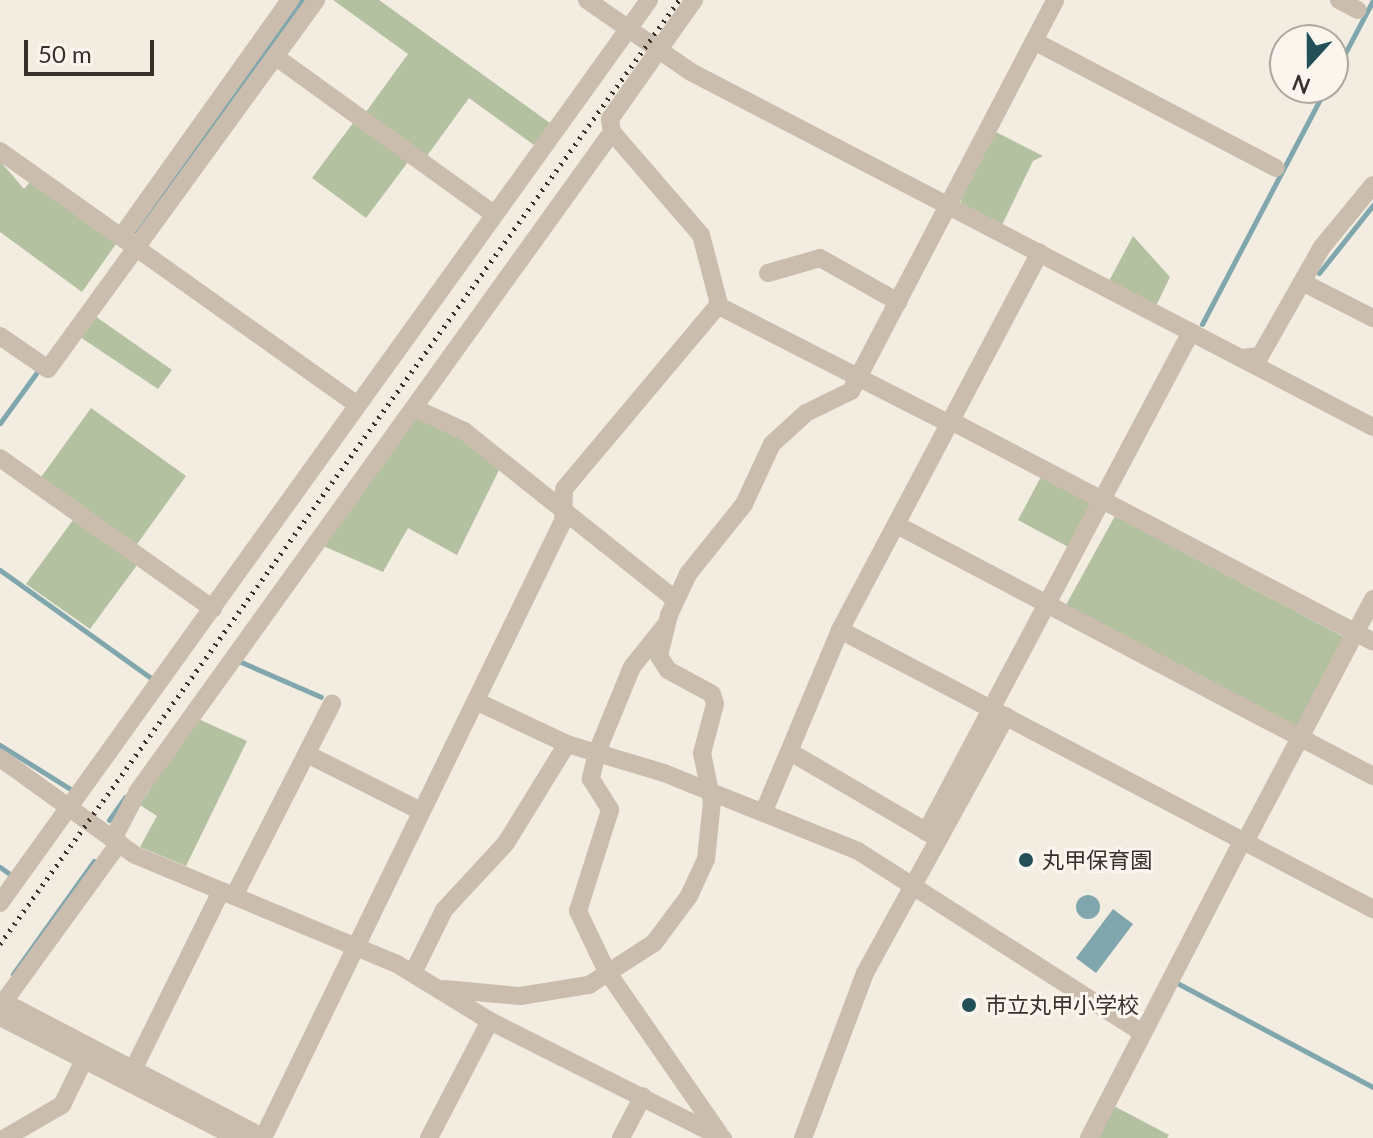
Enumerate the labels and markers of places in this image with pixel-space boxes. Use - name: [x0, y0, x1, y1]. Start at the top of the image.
- place label: 丸甲保育園: [1042, 847, 1152, 873]
- marker: 丸甲保育園: [1017, 851, 1035, 869]
- place label: 市立丸甲小学校: [985, 992, 1139, 1018]
- marker: 市立丸甲小学校: [960, 996, 978, 1014]

